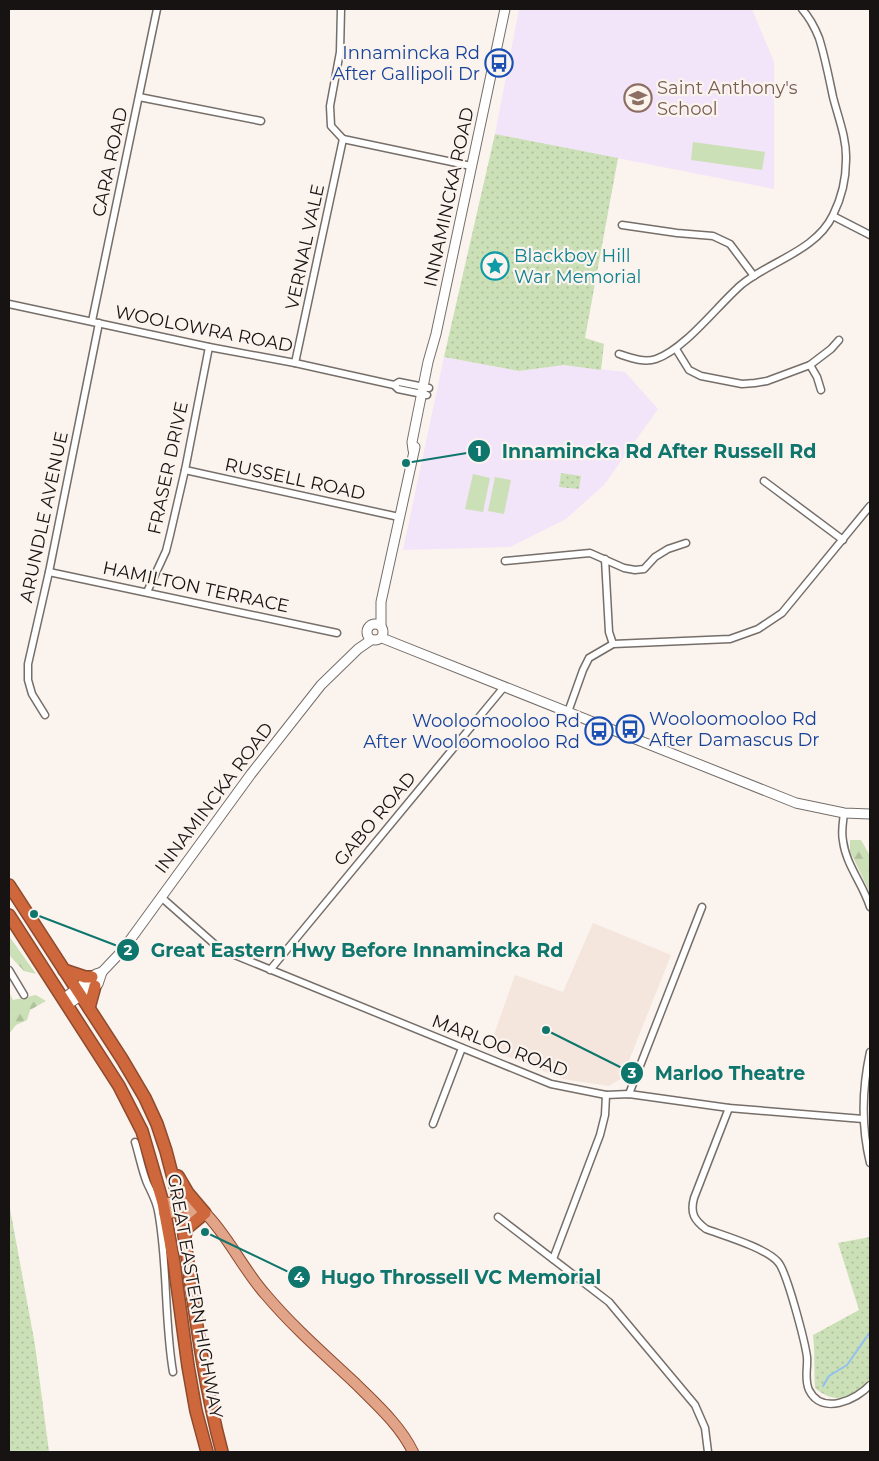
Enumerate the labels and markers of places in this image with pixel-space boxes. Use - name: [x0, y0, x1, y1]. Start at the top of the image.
- place label: Innamincka Rd After Gallipoli Dr: [332, 42, 480, 85]
- bus stop icon: Innamincka Rd After Gallipoli Dr: [484, 48, 514, 78]
- place label: Saint Anthony's School: [657, 77, 798, 120]
- school or university icon: Saint Anthony's School: [623, 83, 653, 113]
- place label: Blackboy Hill War Memorial: [514, 245, 641, 288]
- place icon: Blackboy Hill War Memorial: [480, 251, 510, 281]
- callout: Innamincka Rd After Russell Rd: [467, 434, 826, 468]
- place label: Wooloomooloo Rd After Damascus Dr: [649, 708, 820, 751]
- place label: Wooloomooloo Rd After Wooloomooloo Rd: [363, 710, 580, 753]
- bus stop icon: Wooloomooloo Rd After Damascus Dr: [615, 714, 645, 744]
- bus stop icon: Wooloomooloo Rd After Wooloomooloo Rd: [584, 716, 614, 746]
- callout: Great Eastern Hwy Before Innamincka Rd: [116, 933, 574, 967]
- callout: Marloo Theatre: [619, 1056, 815, 1090]
- callout: Hugo Throssell VC Memorial: [286, 1260, 612, 1294]

